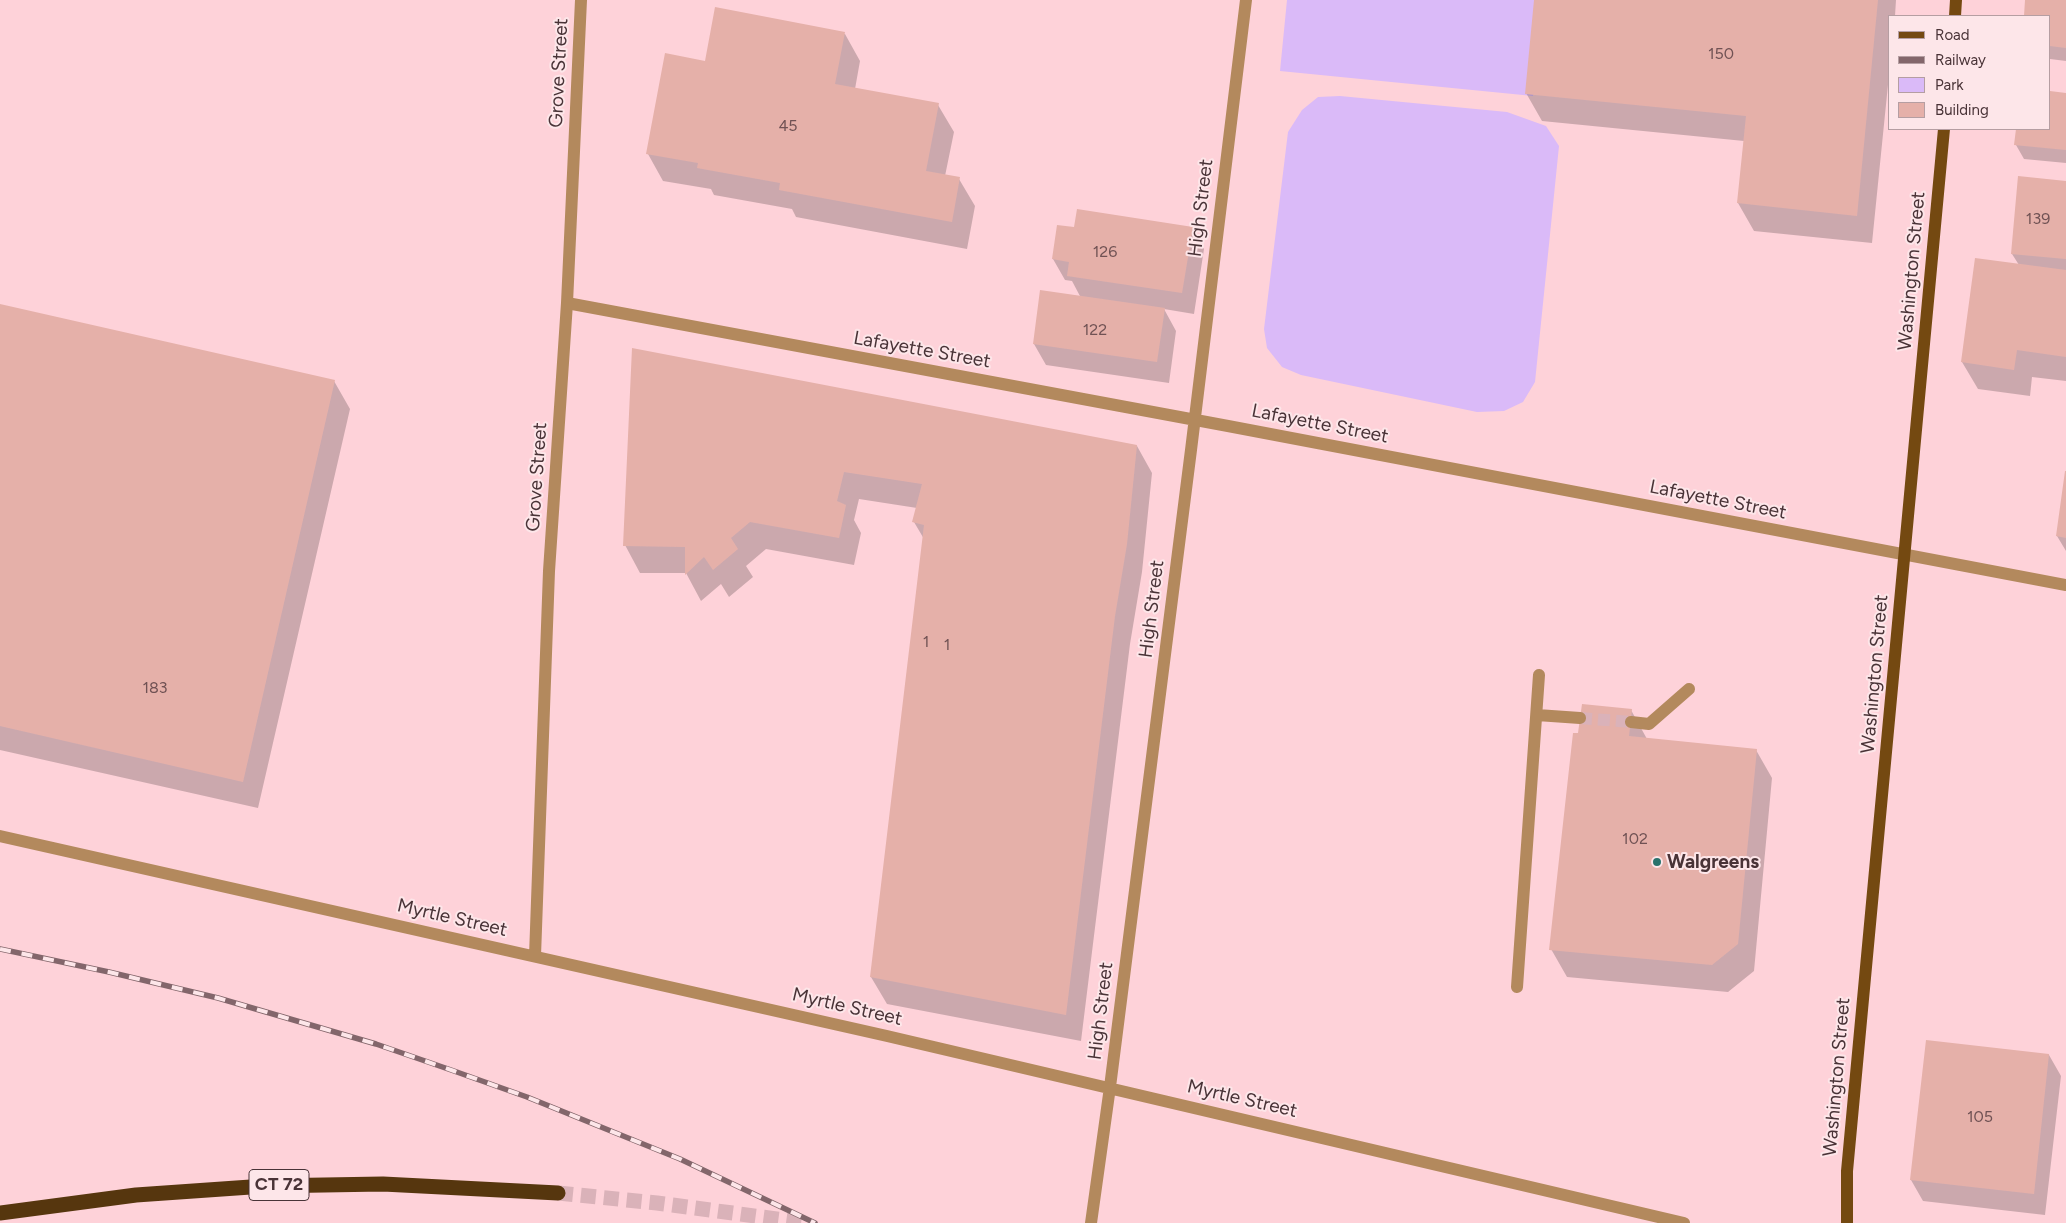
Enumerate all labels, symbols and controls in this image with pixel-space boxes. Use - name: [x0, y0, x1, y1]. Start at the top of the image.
- legend: [1888, 15, 2051, 130]
- street label: Grove Street: [545, 18, 573, 128]
- text: Road: [1935, 26, 1970, 44]
- house number: 150: [1708, 44, 1734, 64]
- text: Railway: [1935, 51, 1986, 69]
- text: Park: [1935, 76, 1964, 94]
- text: Building: [1935, 101, 1989, 119]
- house number: 45: [778, 116, 798, 136]
- street label: High Street: [1184, 158, 1218, 258]
- street label: Washington Street: [1894, 191, 1930, 351]
- house number: 139: [2026, 209, 2050, 229]
- house number: 126: [1093, 242, 1117, 262]
- house number: 122: [1083, 320, 1107, 340]
- street label: Lafayette Street: [852, 327, 992, 373]
- street label: Lafayette Street: [1250, 400, 1390, 448]
- street label: Grove Street: [522, 422, 552, 532]
- street label: Lafayette Street: [1648, 476, 1788, 524]
- street label: High Street: [1135, 559, 1169, 659]
- street label: Washington Street: [1857, 594, 1893, 754]
- house number: 1: [923, 632, 929, 652]
- house number: 1: [944, 635, 950, 655]
- house number: 183: [142, 678, 168, 698]
- house number: 102: [1622, 829, 1648, 849]
- place label: Walgreens: [1667, 851, 1759, 873]
- marker: Walgreens: [1651, 856, 1663, 868]
- street label: Myrtle Street: [395, 894, 509, 942]
- street label: High Street: [1084, 961, 1118, 1061]
- street label: Myrtle Street: [790, 983, 904, 1031]
- street label: Washington Street: [1819, 997, 1855, 1157]
- street label: Myrtle Street: [1185, 1075, 1299, 1123]
- house number: 105: [1967, 1107, 1993, 1127]
- road number: CT 72: [249, 1170, 309, 1200]

